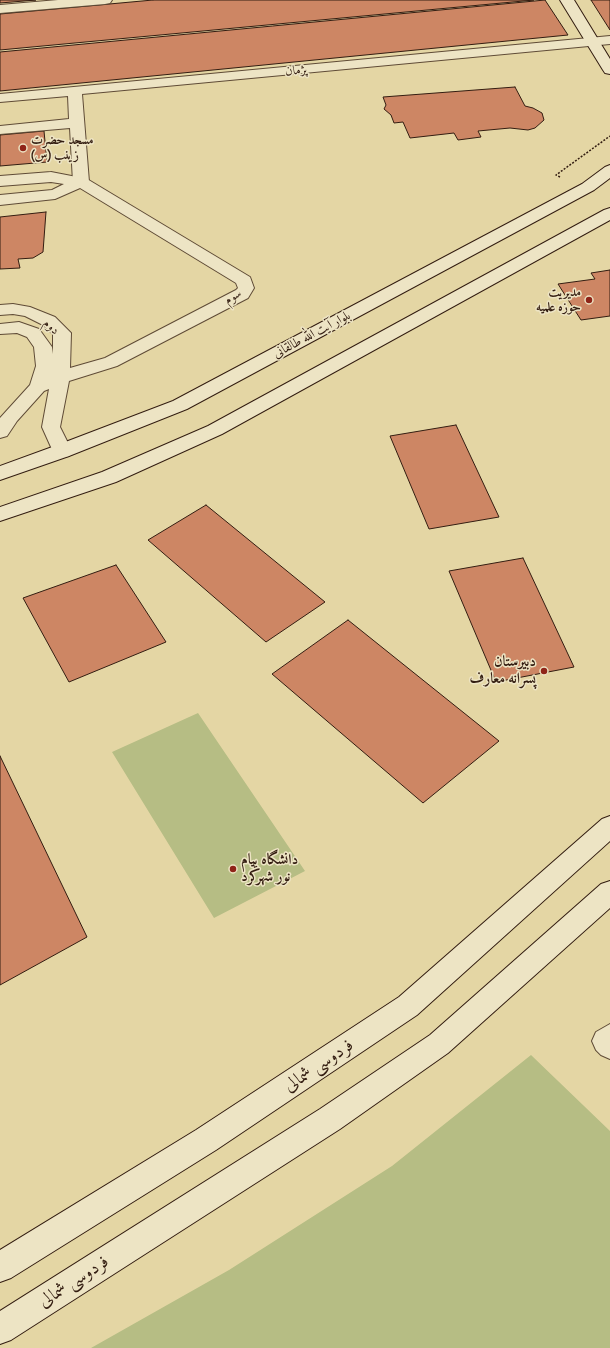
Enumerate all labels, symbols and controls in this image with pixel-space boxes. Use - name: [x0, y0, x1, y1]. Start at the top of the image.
- street label: پژمان: [284, 62, 308, 80]
- place label: مسجد حضرت زینب (س): [31, 133, 94, 164]
- marker: مسجد حضرت زینب (س): [18, 143, 28, 153]
- place label: مدیریت حوزه علمیه: [536, 285, 581, 316]
- street label: سوم: [221, 286, 245, 308]
- marker: مدیریت حوزه علمیه: [584, 295, 594, 305]
- street label: بلوار آیت الله طالقانی: [271, 308, 353, 362]
- street label: دوم: [39, 316, 63, 338]
- place label: دبیرستان پسرانه معارف: [470, 653, 536, 688]
- marker: دبیرستان پسرانه معارف: [539, 666, 549, 676]
- place label: دانشگاه پیام نور شهرکرد: [241, 851, 298, 886]
- marker: دانشگاه پیام نور شهرکرد: [228, 864, 238, 874]
- street label: فردوسی شمالی: [280, 1035, 358, 1097]
- street label: فردوسی شمالی: [35, 1251, 113, 1313]

